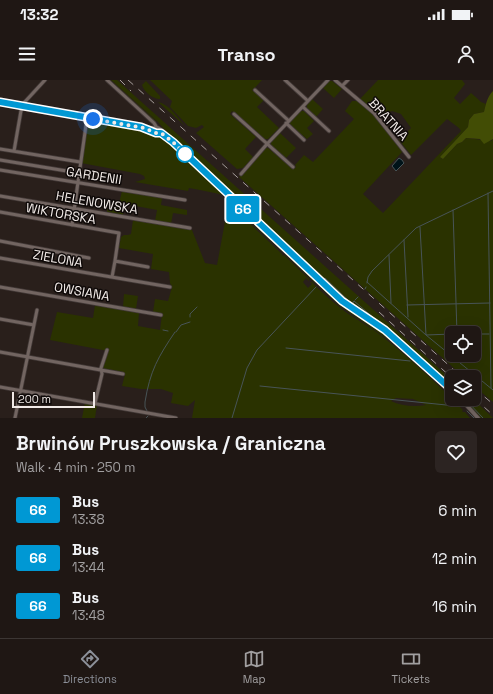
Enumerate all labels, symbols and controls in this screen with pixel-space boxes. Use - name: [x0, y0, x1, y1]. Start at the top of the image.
- text: 13:32: [20, 5, 58, 24]
- icon: menu: [16, 43, 38, 65]
- text: Transo: [217, 43, 276, 66]
- icon: person: [455, 43, 477, 65]
- street label: BRATNIA: [365, 94, 412, 144]
- your location: [83, 109, 103, 129]
- unlabelled marker: [176, 145, 194, 163]
- street label: GARDENII: [65, 163, 123, 188]
- street label: HELENOWSKA: [55, 187, 139, 218]
- line badge: 66: [225, 196, 261, 222]
- street label: WIKTORSKA: [25, 199, 97, 228]
- text: 66: [234, 200, 252, 218]
- street label: ZIELONA: [32, 246, 84, 271]
- street label: OWSIANA: [53, 278, 111, 305]
- map controls: [445, 326, 481, 406]
- button: locate: [445, 326, 481, 362]
- button: layers: [445, 370, 481, 406]
- scale bar: [12, 390, 95, 409]
- text: 200 m: [18, 392, 51, 406]
- text: Brwinów Pruszkowska / Graniczna: [16, 431, 326, 456]
- button: heart: [435, 431, 477, 473]
- text: Walk · 4 min · 250 m: [16, 459, 135, 476]
- text: Bus: [72, 492, 99, 511]
- text: 66: [29, 501, 47, 519]
- text: 6 min: [438, 501, 477, 520]
- text: 13:38: [72, 511, 105, 528]
- text: Bus: [72, 540, 99, 559]
- text: 66: [29, 549, 47, 567]
- text: 12 min: [432, 549, 477, 568]
- text: 13:44: [72, 559, 105, 576]
- text: Bus: [72, 588, 99, 607]
- text: 66: [29, 597, 47, 615]
- text: 16 min: [432, 597, 477, 616]
- text: 13:48: [72, 607, 105, 624]
- tab: Directions: [63, 648, 117, 686]
- tab: Map: [243, 648, 266, 686]
- tab: Tickets: [392, 648, 430, 686]

